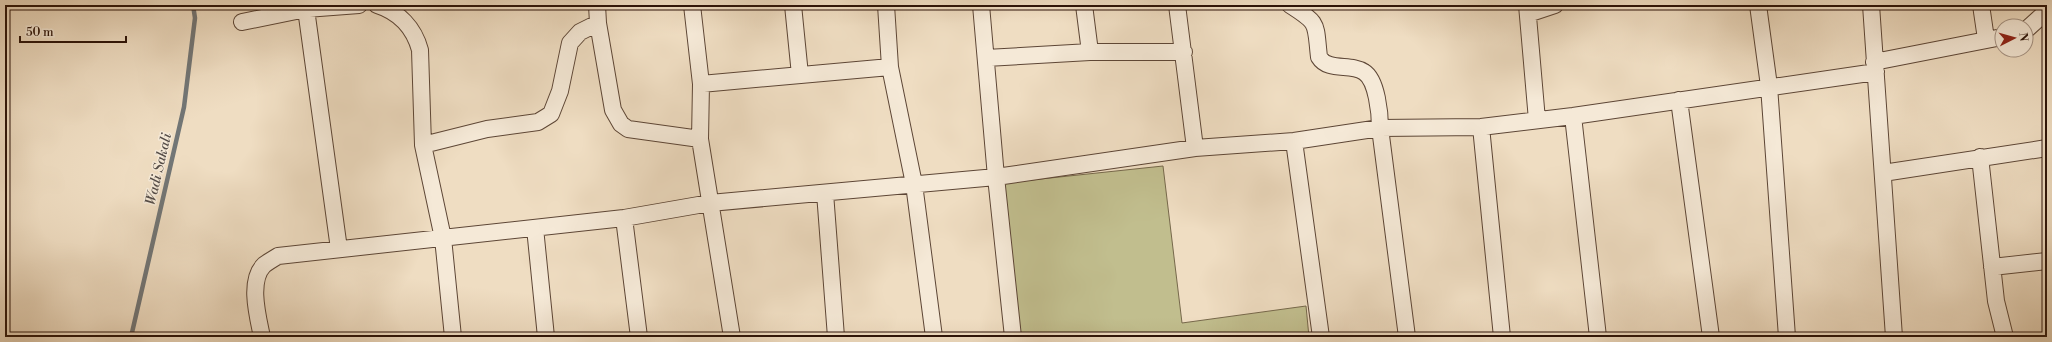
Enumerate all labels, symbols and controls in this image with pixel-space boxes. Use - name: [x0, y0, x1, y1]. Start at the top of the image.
- scale bar: [20, 18, 126, 44]
- north arrow: [1994, 18, 2034, 58]
- text: 50 m: [26, 25, 54, 40]
- text: N: [2016, 32, 2030, 42]
- water label: Wadi Sakali: [142, 131, 176, 207]

